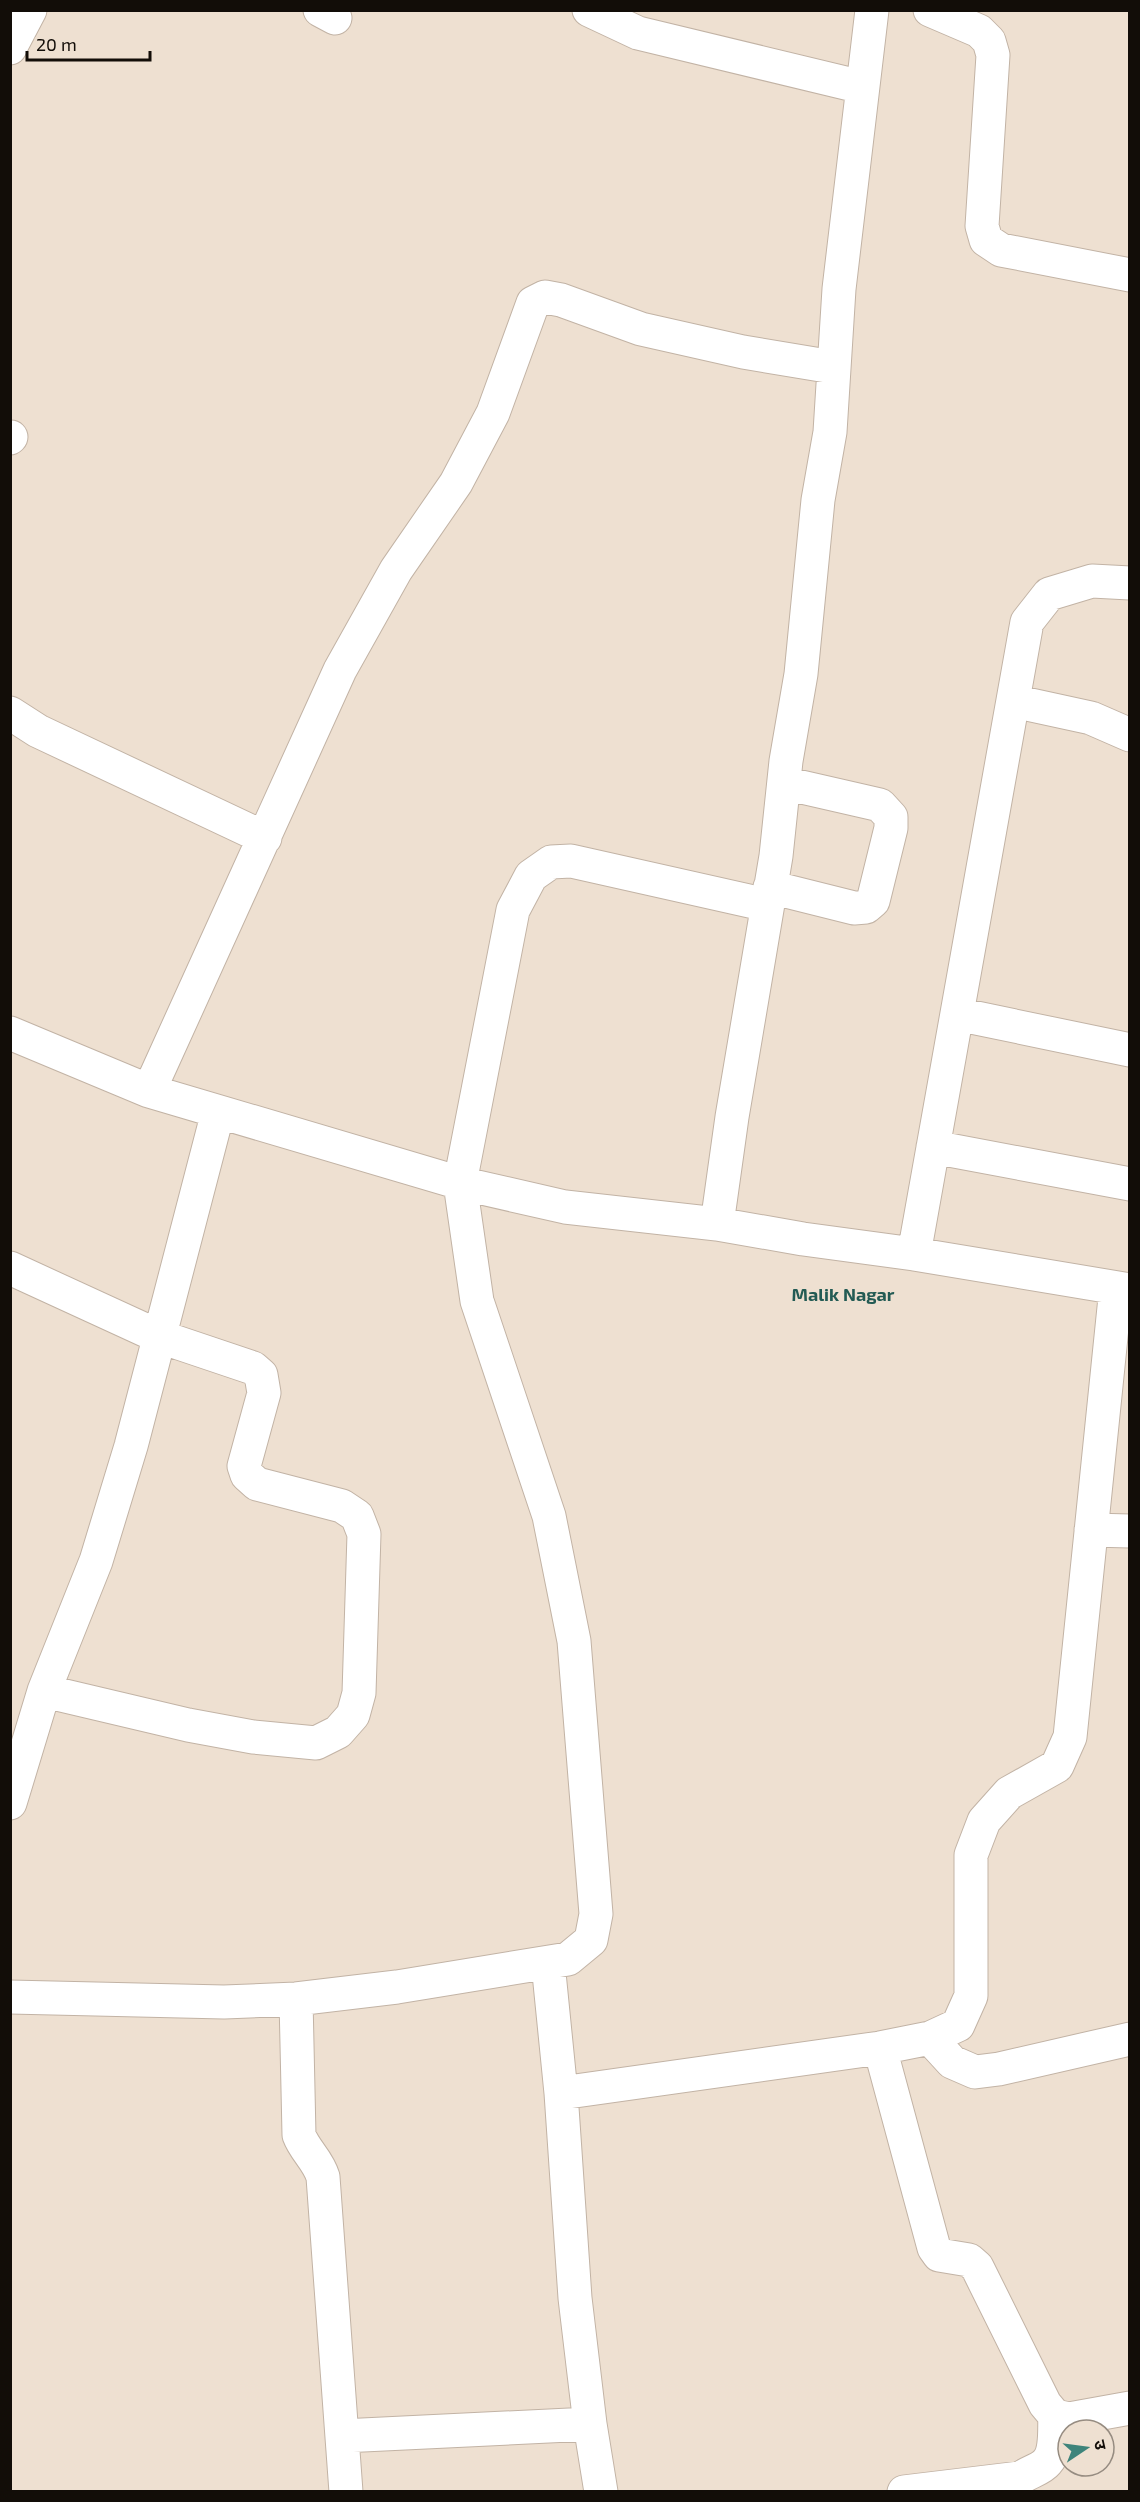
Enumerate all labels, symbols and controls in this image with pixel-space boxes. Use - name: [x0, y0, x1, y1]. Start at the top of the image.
- scale bar: [27, 24, 150, 62]
- text: 20 m: [36, 33, 77, 55]
- district label: Malik Nagar: [791, 1283, 895, 1305]
- north arrow: [1056, 2418, 1116, 2478]
- text: उ: [1091, 2438, 1112, 2452]

